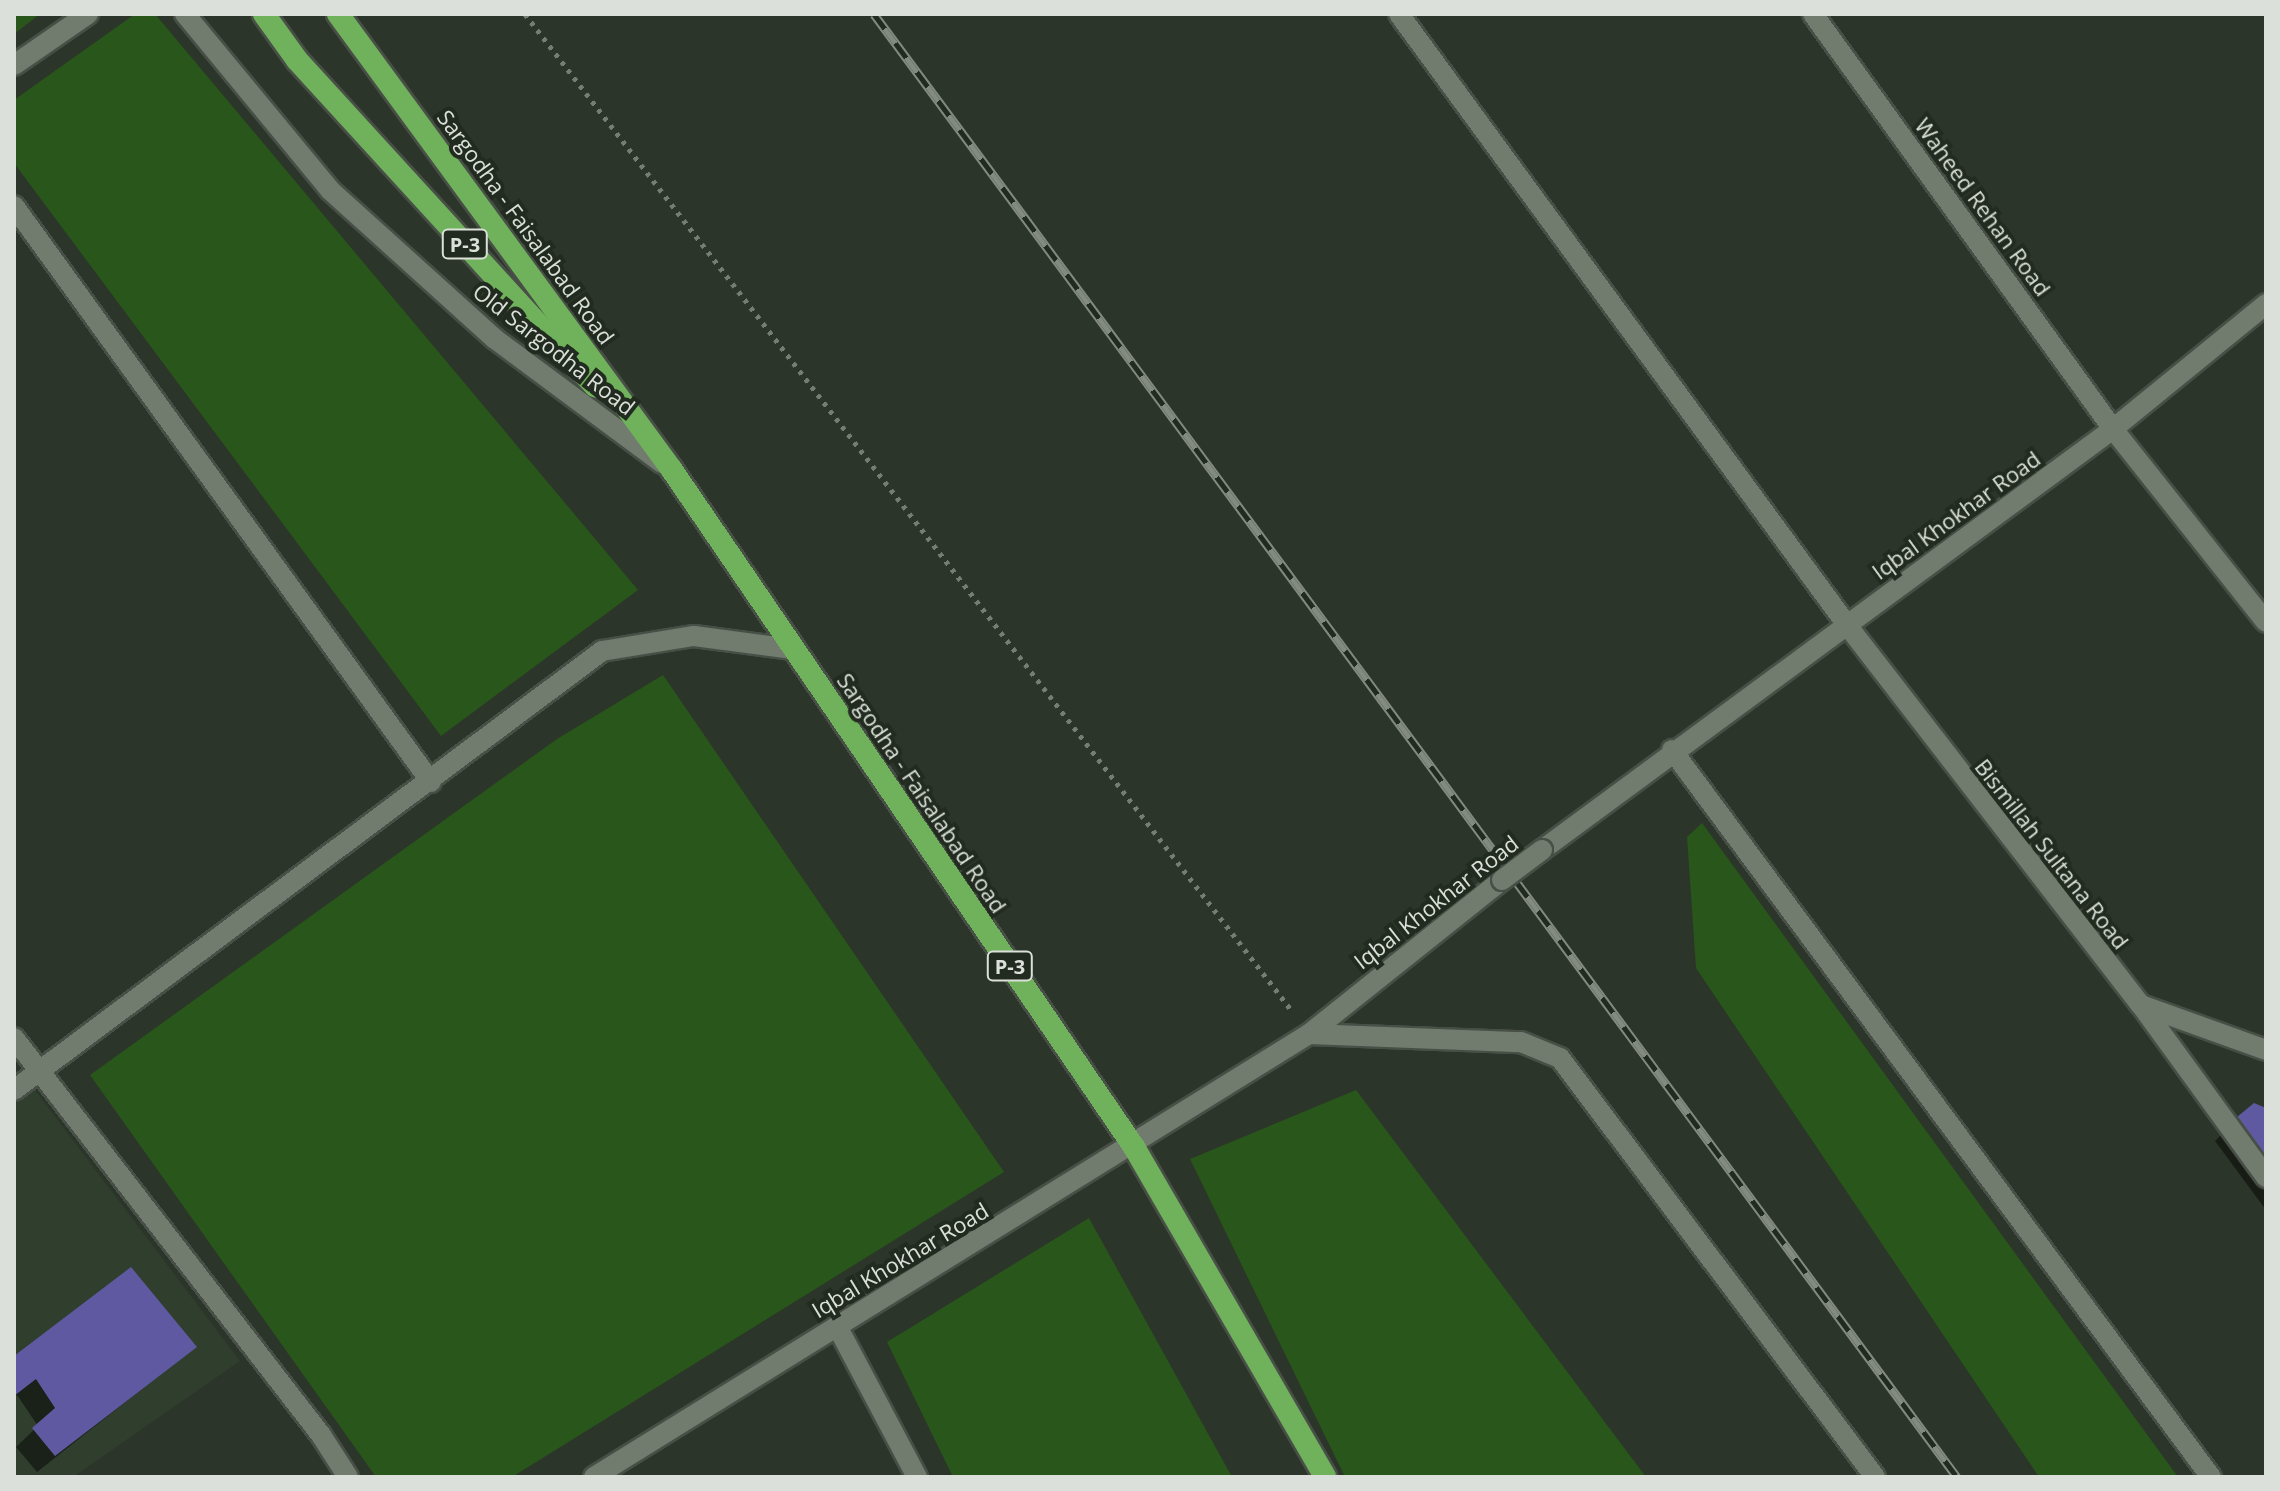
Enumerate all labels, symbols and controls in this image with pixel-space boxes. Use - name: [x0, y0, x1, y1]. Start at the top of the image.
- street label: Sargodha - Faisalabad Road: [432, 105, 620, 349]
- street label: Waheed Rehan Road: [1910, 113, 2056, 301]
- road number: P-3: [441, 228, 489, 260]
- street label: Old Sargodha Road: [468, 278, 640, 420]
- street label: Iqbal Khokhar Road: [1867, 445, 2045, 585]
- street label: Sargodha - Faisalabad Road: [832, 668, 1012, 918]
- street label: Bismillah Sultana Road: [1970, 754, 2134, 954]
- street label: Iqbal Khokhar Road: [1349, 830, 1523, 974]
- road number: P-3: [986, 950, 1034, 982]
- street label: Iqbal Khokhar Road: [807, 1197, 993, 1323]

